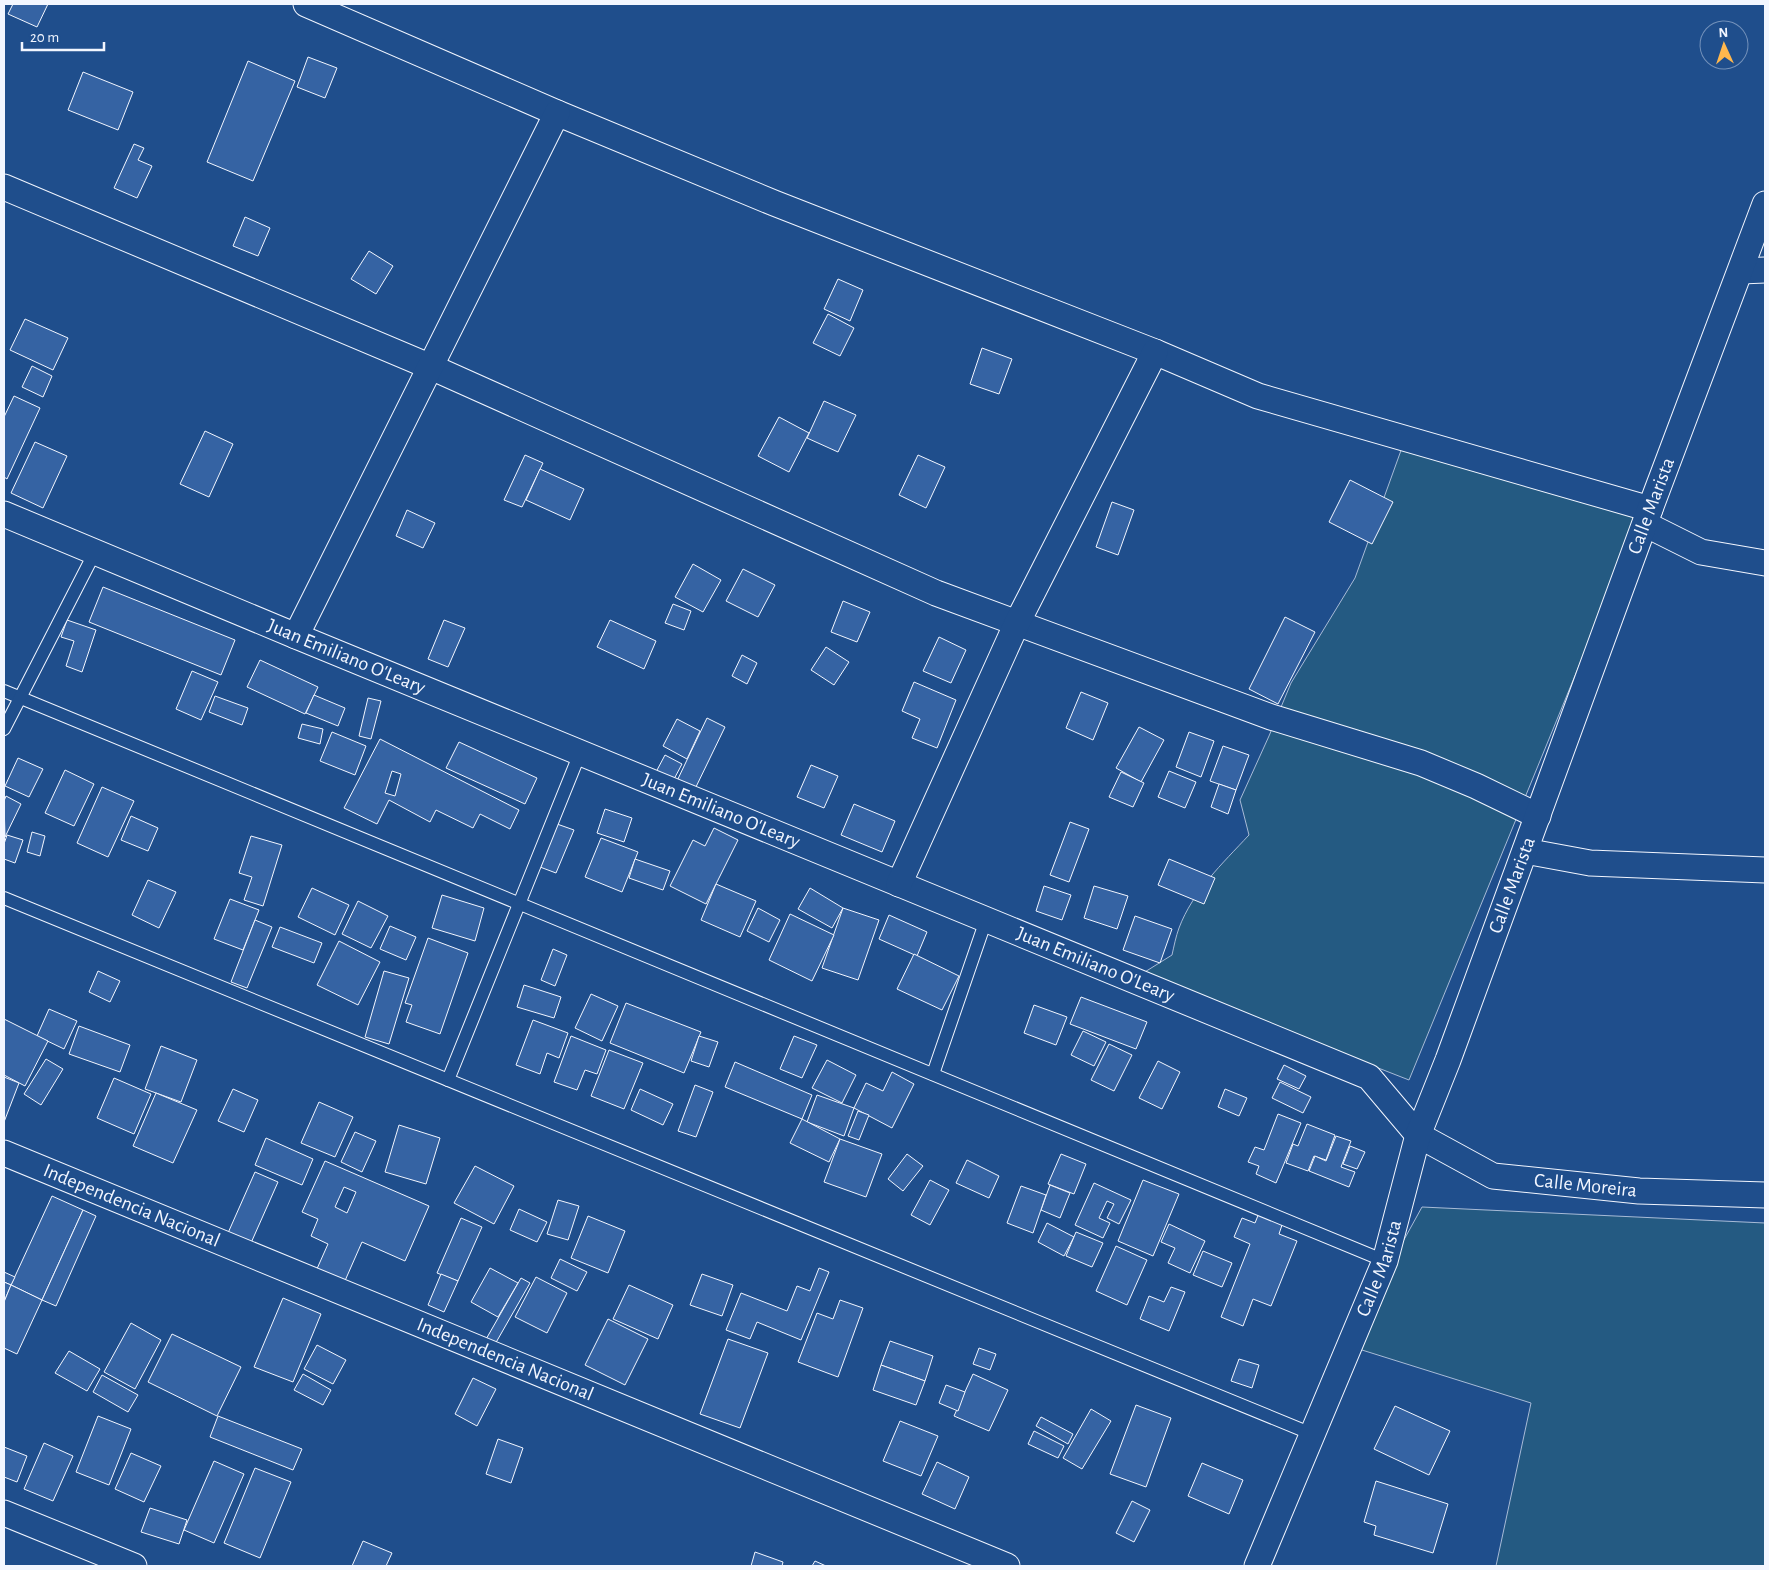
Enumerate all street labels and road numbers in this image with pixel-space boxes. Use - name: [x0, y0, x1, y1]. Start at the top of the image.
- street label: Calle Marista: [1624, 455, 1678, 557]
- street label: Juan Emiliano O'Leary: [265, 615, 429, 698]
- street label: Juan Emiliano O'Leary: [639, 769, 803, 852]
- street label: Calle Marista: [1485, 834, 1539, 936]
- street label: Juan Emiliano O'Leary: [1014, 923, 1178, 1006]
- street label: Independencia Nacional: [40, 1160, 223, 1251]
- street label: Calle Moreira: [1533, 1170, 1638, 1201]
- street label: Calle Marista: [1353, 1218, 1405, 1320]
- street label: Independencia Nacional: [414, 1314, 596, 1405]

